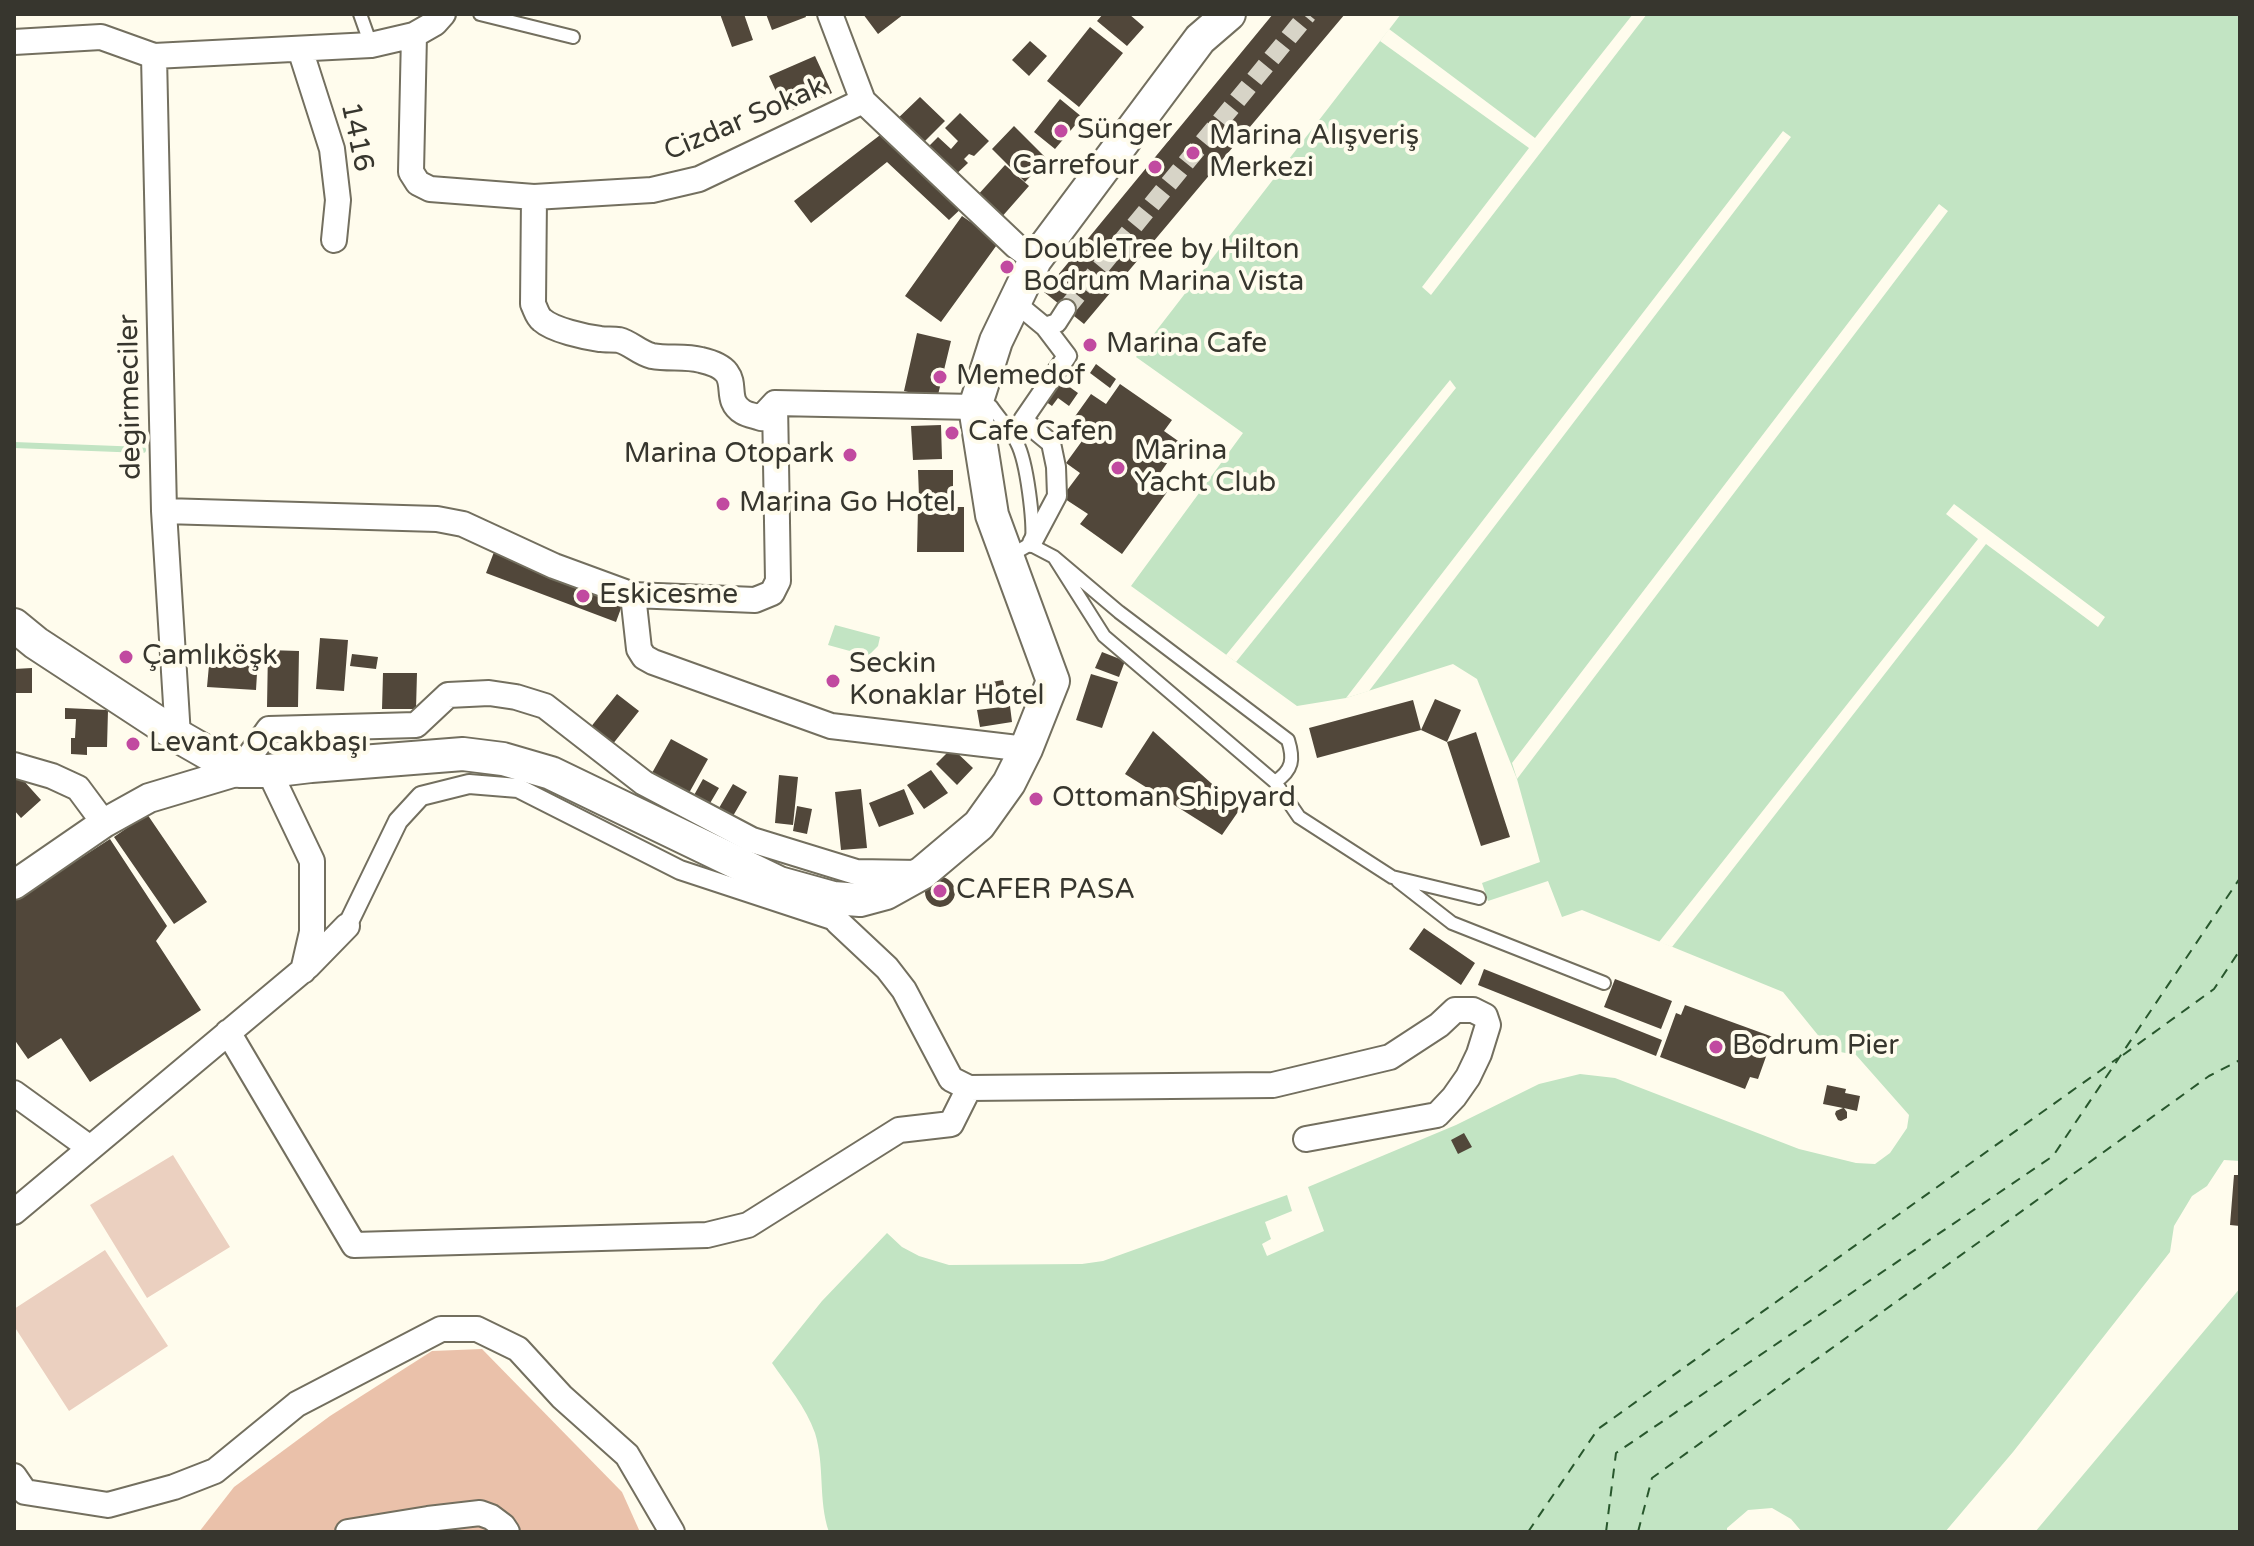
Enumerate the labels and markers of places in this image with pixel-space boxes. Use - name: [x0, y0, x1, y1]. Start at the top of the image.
- place label: Sünger: [1077, 114, 1172, 148]
- place label: Marina Alışveriş Merkezi: [1209, 120, 1419, 186]
- marker: Sünger: [1052, 122, 1070, 140]
- marker: Marina Alışveriş Merkezi: [1184, 144, 1202, 162]
- place label: Carrefour: [1012, 150, 1139, 184]
- marker: Carrefour: [1146, 158, 1164, 176]
- place label: DoubleTree by Hilton Bodrum Marina Vista: [1023, 234, 1304, 300]
- marker: DoubleTree by Hilton Bodrum Marina Vista: [998, 258, 1016, 276]
- place label: Marina Cafe: [1106, 328, 1267, 362]
- marker: Marina Cafe: [1081, 336, 1099, 354]
- place label: Memedof: [956, 360, 1085, 394]
- marker: Memedof: [931, 368, 949, 386]
- place label: Cafe Cafen: [968, 416, 1113, 450]
- marker: Cafe Cafen: [943, 424, 961, 442]
- place label: Marina Yacht Club: [1134, 435, 1276, 501]
- place label: Marina Otopark: [624, 438, 834, 472]
- marker: Marina Otopark: [841, 446, 859, 464]
- marker: Marina Yacht Club: [1109, 459, 1127, 477]
- place label: Marina Go Hotel: [739, 487, 956, 521]
- marker: Marina Go Hotel: [714, 495, 732, 513]
- place label: Eskicesme: [599, 579, 738, 613]
- marker: Eskicesme: [574, 587, 592, 605]
- place label: Çamlıköşk: [142, 640, 278, 674]
- marker: Çamlıköşk: [117, 648, 135, 666]
- place label: Seckin Konaklar Hotel: [849, 648, 1045, 714]
- marker: Seckin Konaklar Hotel: [824, 672, 842, 690]
- place label: Levant Ocakbaşı: [149, 727, 368, 761]
- marker: Levant Ocakbaşı: [124, 735, 142, 753]
- place label: Ottoman Shipyard: [1052, 782, 1296, 816]
- marker: Ottoman Shipyard: [1027, 790, 1045, 808]
- place label: CAFER PASA: [956, 874, 1135, 908]
- marker: CAFER PASA: [931, 882, 949, 900]
- place label: Bodrum Pier: [1732, 1030, 1899, 1064]
- marker: Bodrum Pier: [1707, 1038, 1725, 1056]

